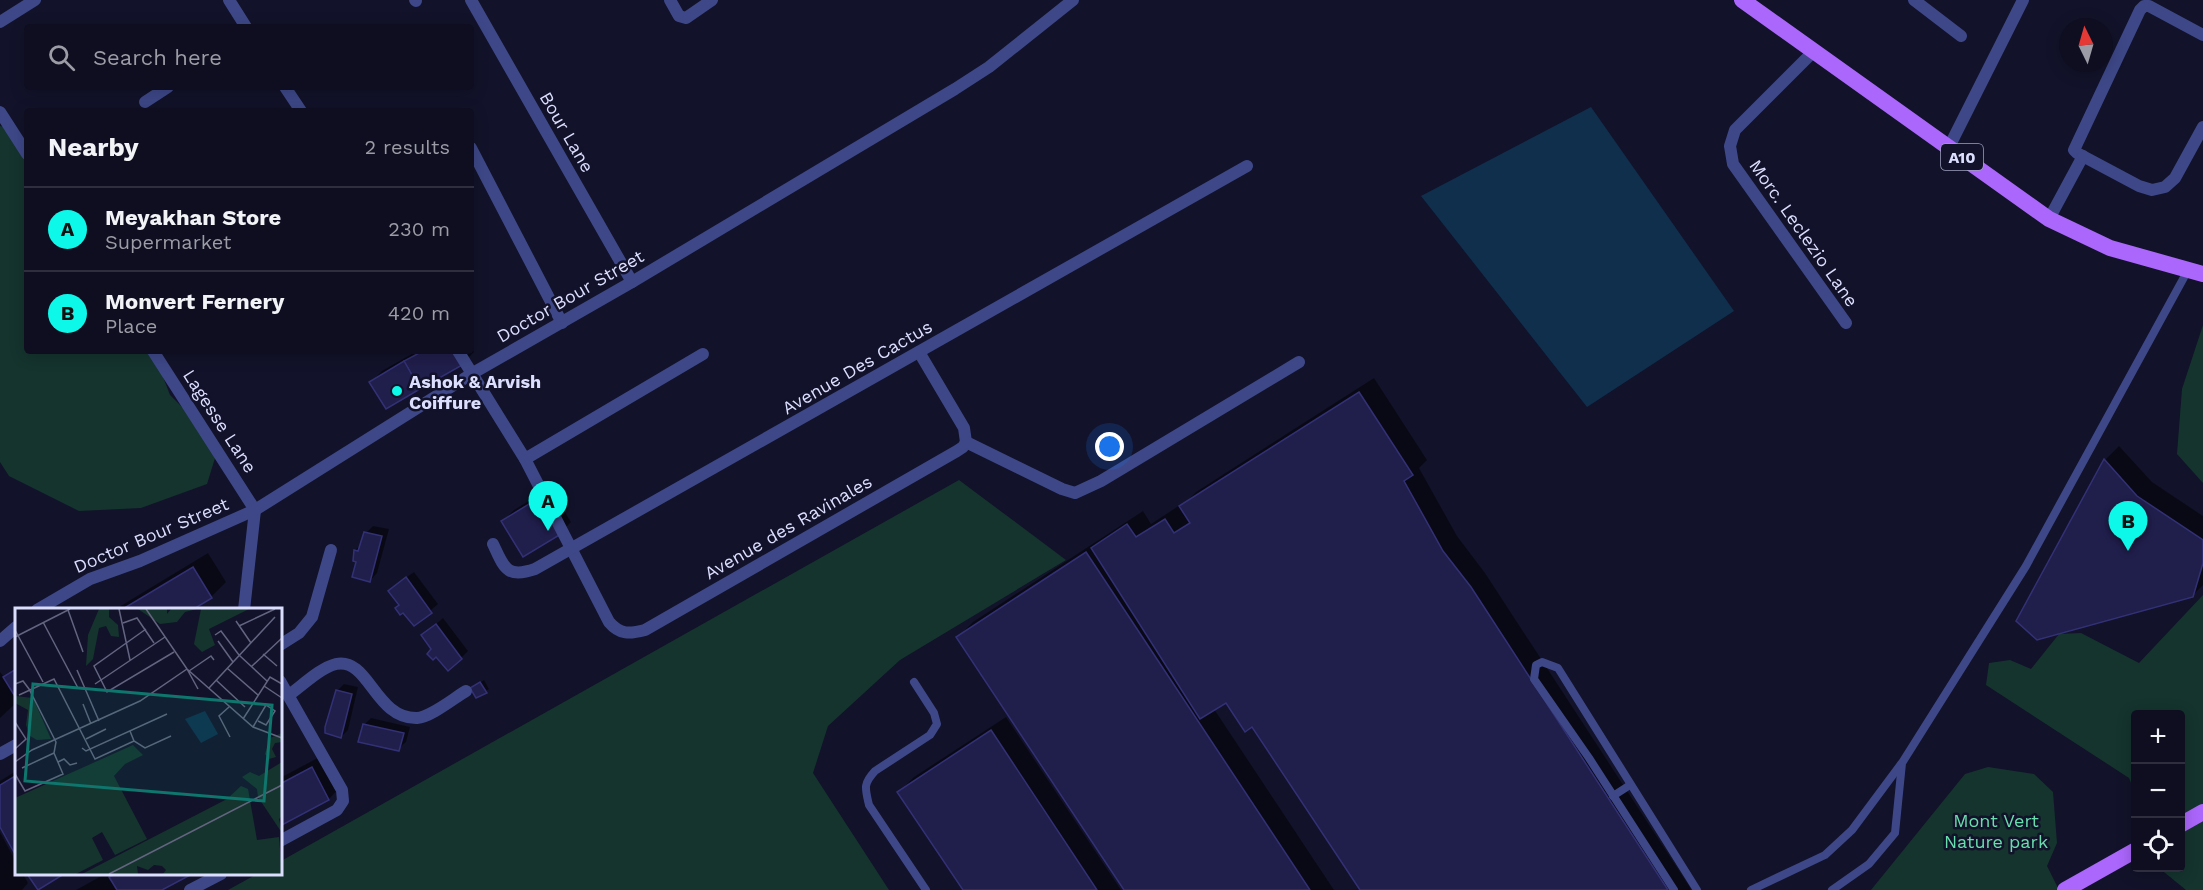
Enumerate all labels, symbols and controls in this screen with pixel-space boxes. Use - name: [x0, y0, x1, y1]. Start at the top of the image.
- north arrow: [2059, 18, 2113, 72]
- search box: [24, 24, 474, 90]
- icon: search: [45, 41, 78, 74]
- text: Search here: [93, 45, 222, 70]
- street label: Bour Lane: [536, 88, 598, 176]
- text: Nearby: [48, 132, 139, 162]
- text: 2 results: [365, 135, 450, 159]
- road number: A10: [1941, 144, 1983, 170]
- street label: Morc. Leclezio Lane: [1745, 155, 1863, 311]
- text: Meyakhan Store: [105, 205, 281, 230]
- text: A: [61, 217, 74, 241]
- text: 230 m: [388, 217, 450, 241]
- text: Supermarket: [105, 230, 231, 254]
- street label: Doctor Bour Street: [493, 245, 648, 347]
- text: Monvert Fernery: [105, 289, 284, 314]
- text: B: [61, 301, 74, 325]
- text: 420 m: [388, 301, 450, 325]
- text: Place: [105, 314, 157, 338]
- street label: Avenue Des Cactus: [778, 316, 936, 418]
- street label: Lagesse Lane: [179, 365, 261, 477]
- place label: Ashok & Arvish Coiffure: [409, 371, 541, 413]
- marker: Ashok & Arvish Coiffure: [390, 384, 404, 398]
- your location: [1095, 432, 1124, 461]
- street label: Avenue des Ravinales: [701, 470, 875, 584]
- pin: A: [528, 482, 568, 531]
- street label: Doctor Bour Street: [70, 493, 232, 577]
- pin: B: [2108, 502, 2148, 551]
- inset map: [15, 608, 282, 875]
- map controls: [2131, 710, 2185, 872]
- button: +: [2131, 710, 2185, 764]
- button: −: [2131, 764, 2185, 818]
- park label: Mont Vert Nature park: [1944, 810, 2048, 852]
- button: locate: [2131, 818, 2185, 872]

